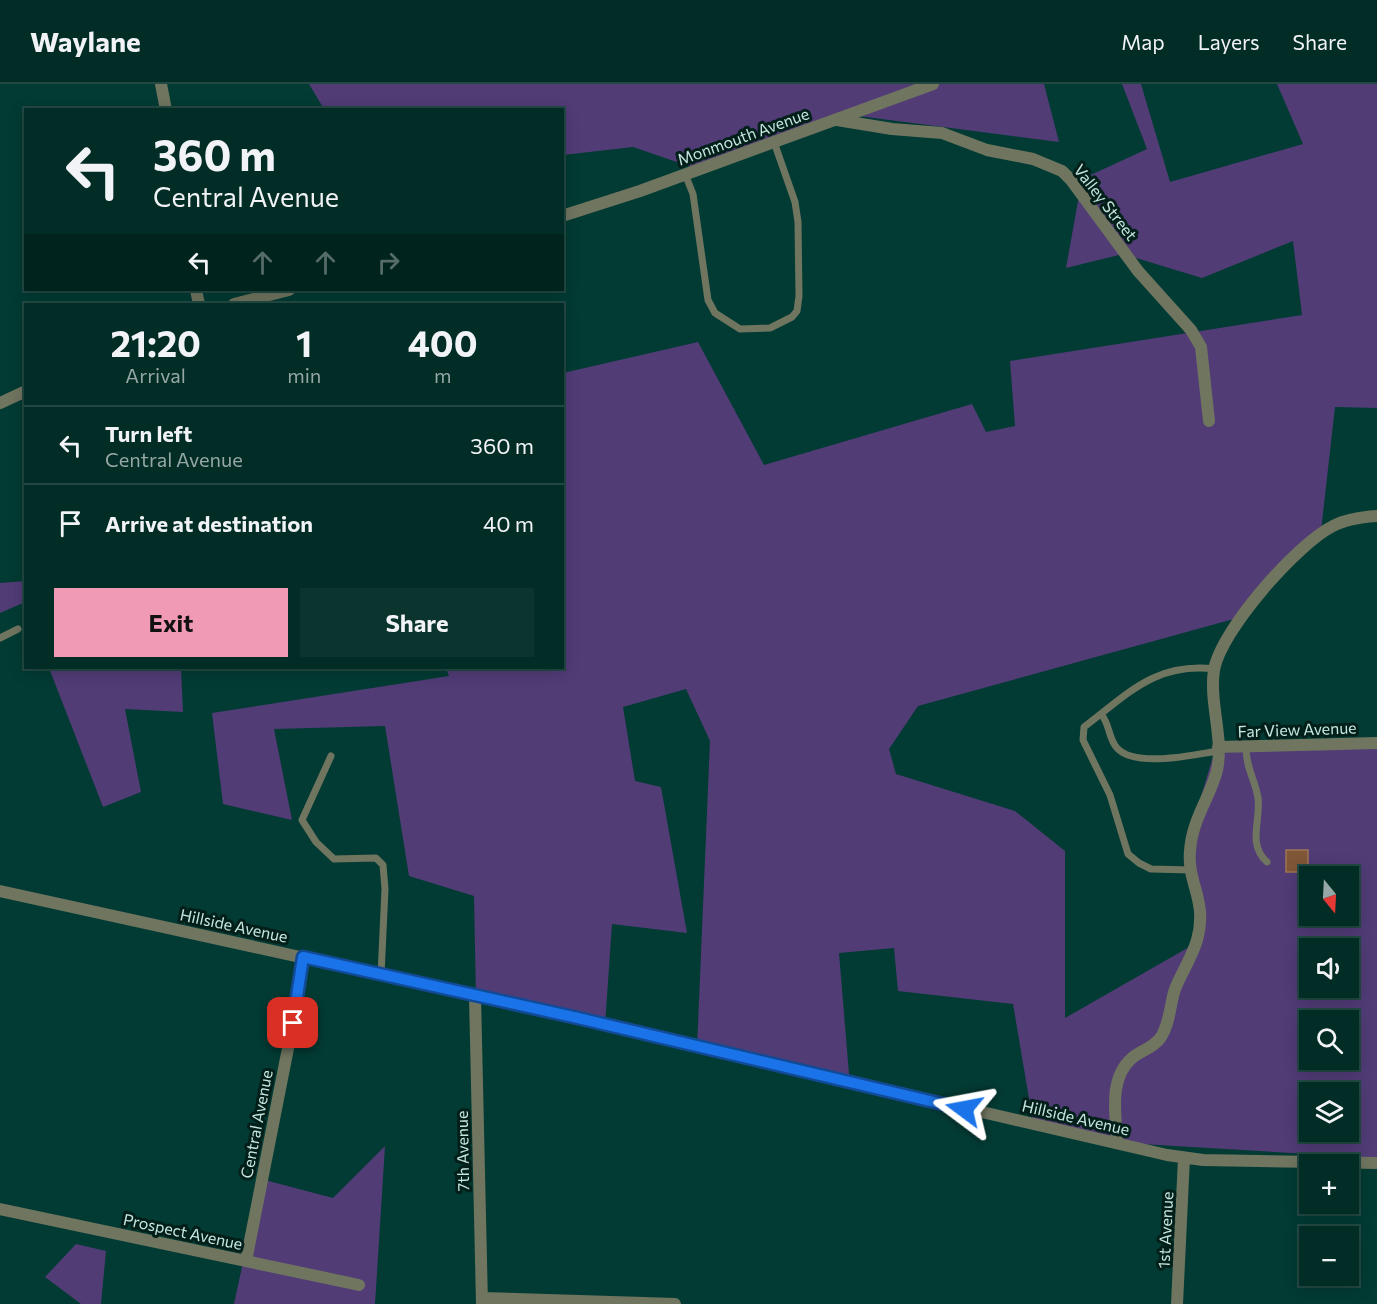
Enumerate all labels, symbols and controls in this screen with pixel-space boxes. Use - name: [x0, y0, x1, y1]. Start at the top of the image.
- text: Waylane: [30, 24, 141, 58]
- text: Map: [1121, 29, 1165, 54]
- text: Layers: [1198, 29, 1260, 54]
- text: Share: [1293, 29, 1347, 54]
- street label: Monmouth Avenue: [675, 103, 811, 169]
- text: 360 m: [153, 128, 276, 180]
- icon: left: [54, 132, 132, 210]
- street label: Valley Street: [1070, 160, 1142, 244]
- text: Central Avenue: [153, 180, 339, 213]
- icon: left: [183, 246, 216, 279]
- icon: ahead: [246, 246, 279, 279]
- icon: ahead: [309, 246, 342, 279]
- icon: right: [372, 246, 405, 279]
- text: 21:20: [110, 320, 201, 364]
- text: 1: [296, 320, 312, 364]
- text: 400: [408, 320, 478, 364]
- text: Arrival: [125, 363, 186, 387]
- text: min: [287, 363, 321, 387]
- text: m: [434, 363, 451, 387]
- text: Turn left: [105, 420, 192, 447]
- icon: left: [54, 429, 87, 462]
- text: 360 m: [470, 432, 534, 459]
- text: Central Avenue: [105, 447, 243, 471]
- icon: arrive: [54, 507, 87, 540]
- text: Arrive at destination: [105, 510, 313, 537]
- text: 40 m: [483, 510, 534, 537]
- button: Exit: [54, 588, 288, 657]
- button: Share: [300, 588, 534, 657]
- street label: Far View Avenue: [1237, 717, 1357, 741]
- north arrow: [1299, 866, 1359, 926]
- map controls: [1299, 866, 1359, 1286]
- street label: Hillside Avenue: [178, 904, 290, 946]
- button: sound: [1299, 938, 1359, 998]
- pin: [267, 997, 318, 1048]
- icon: arrive: [276, 1006, 309, 1039]
- button: search: [1299, 1010, 1359, 1070]
- street label: Central Avenue: [236, 1068, 276, 1180]
- position arrow: [932, 1077, 996, 1141]
- button: layers: [1299, 1082, 1359, 1142]
- street label: Hillside Avenue: [1020, 1095, 1132, 1139]
- street label: 7th Avenue: [452, 1111, 472, 1191]
- button: +: [1299, 1154, 1359, 1214]
- street label: 1st Avenue: [1153, 1191, 1177, 1269]
- street label: Prospect Avenue: [122, 1209, 244, 1253]
- button: −: [1299, 1226, 1359, 1286]

